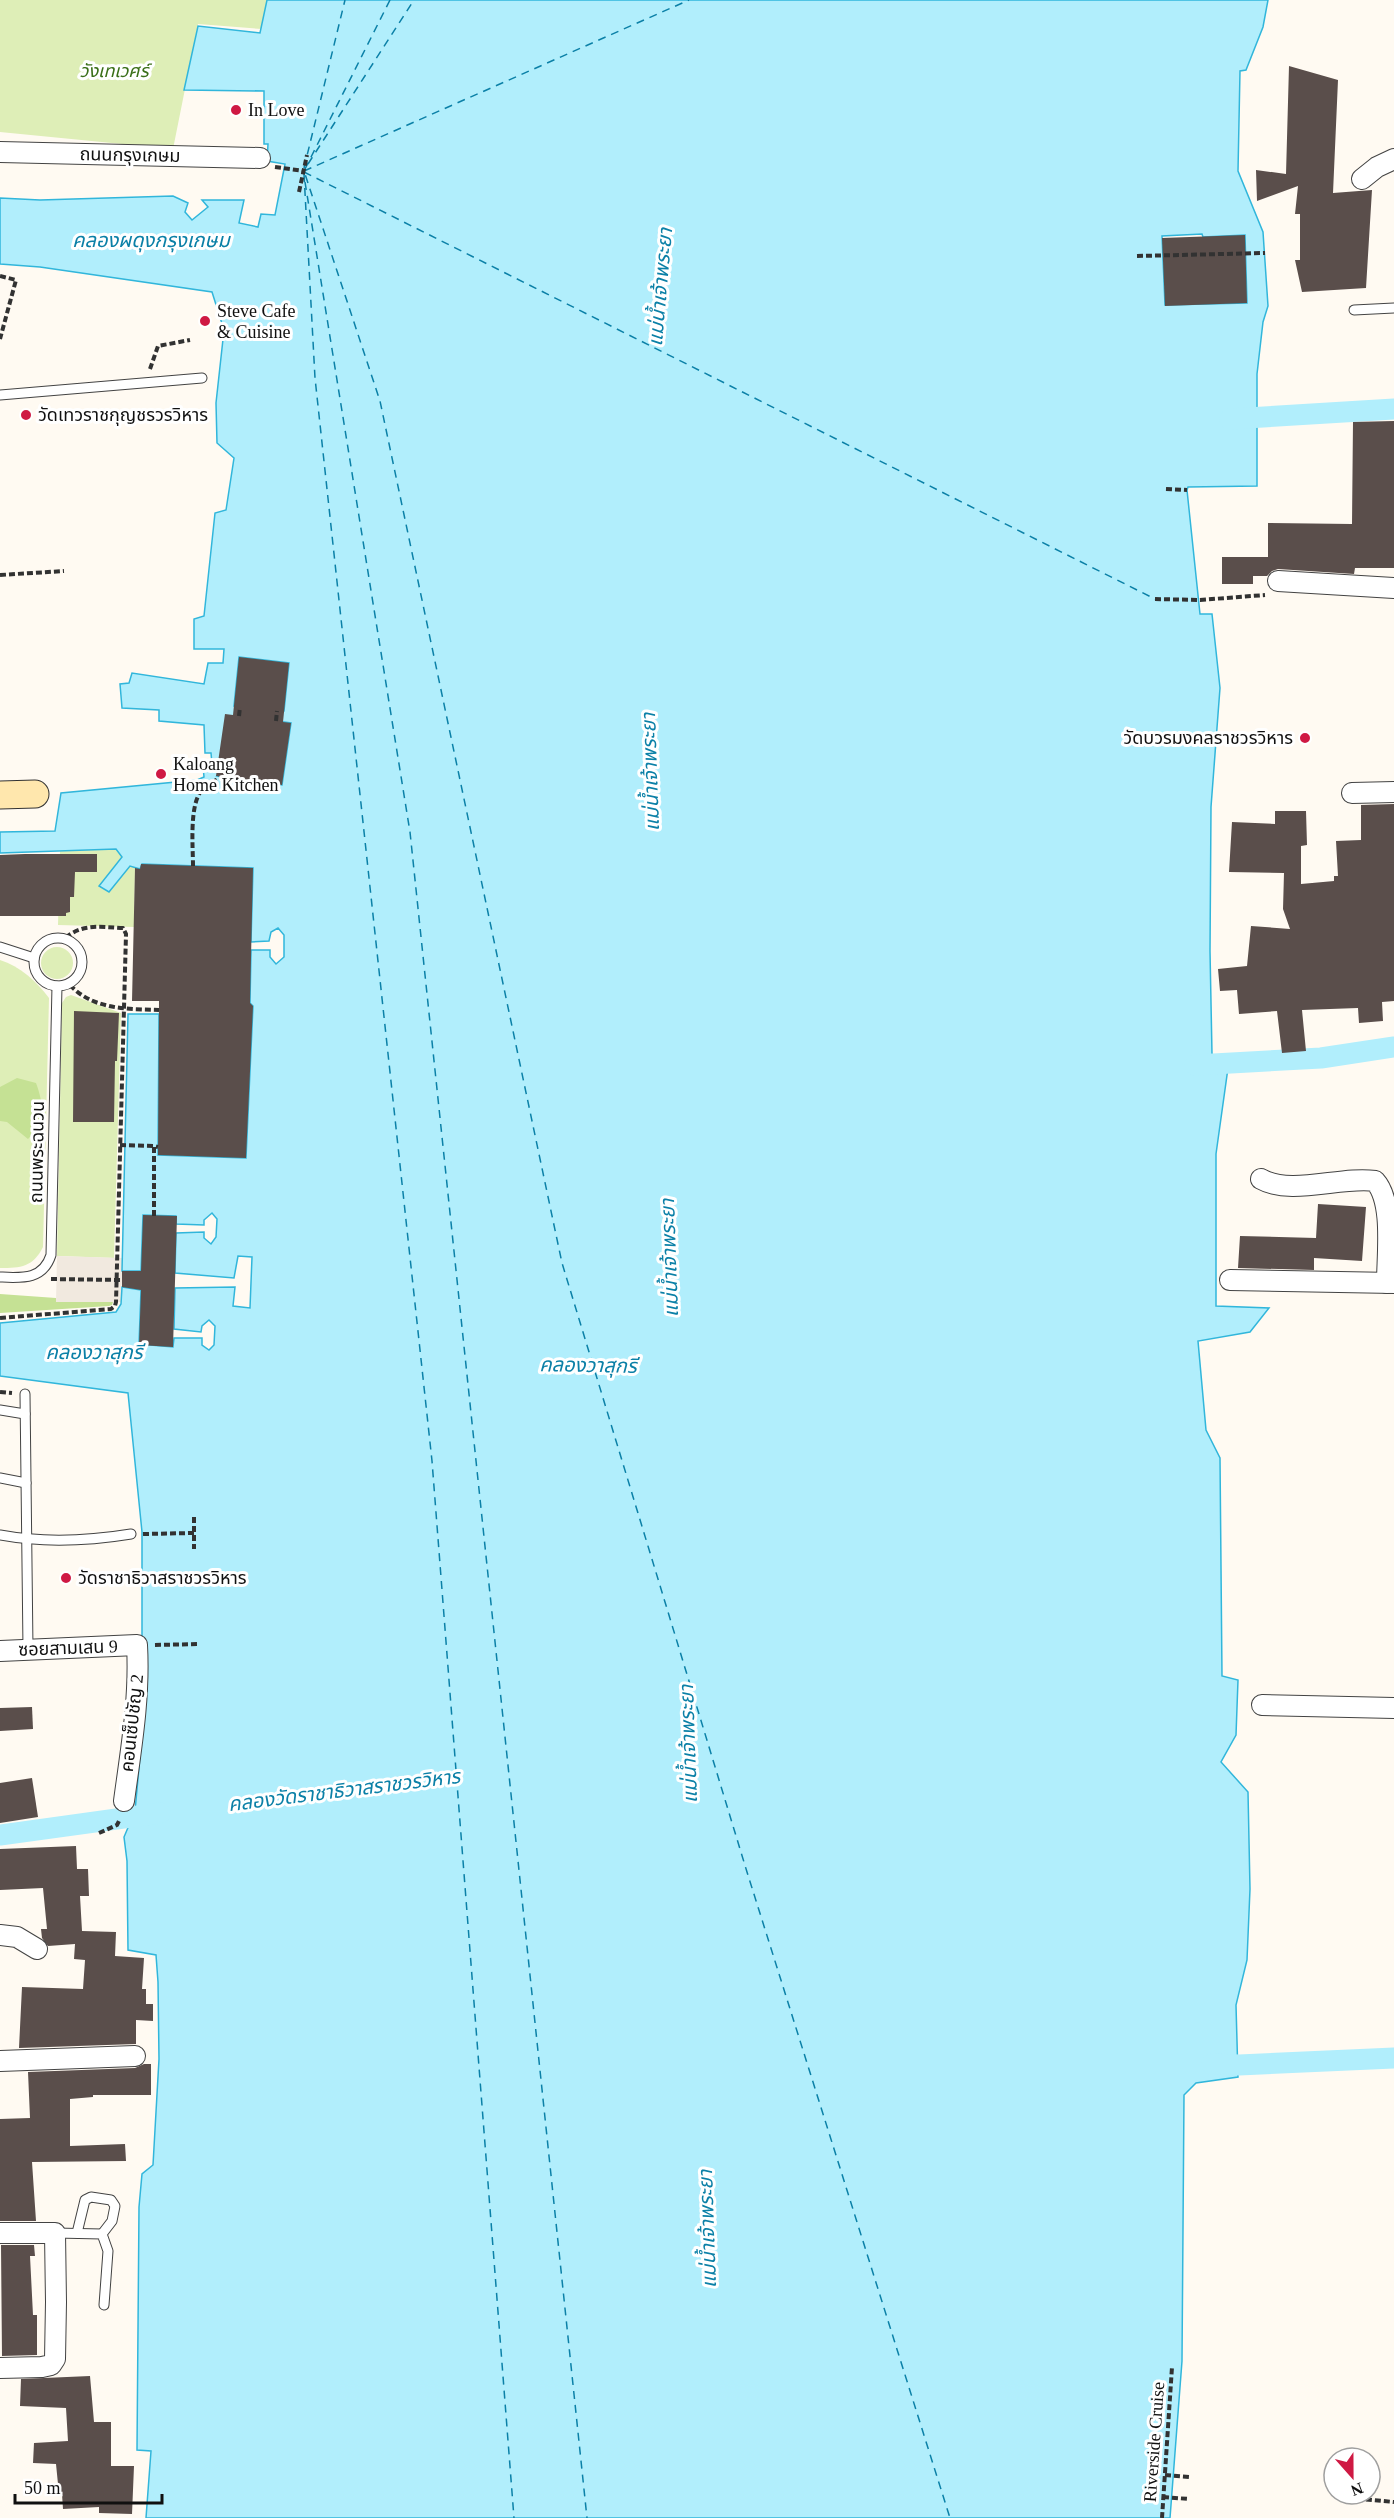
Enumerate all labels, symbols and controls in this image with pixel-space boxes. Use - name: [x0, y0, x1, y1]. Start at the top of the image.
- park label: วังเทเวศร์: [80, 61, 152, 81]
- place label: In Love: [248, 100, 304, 120]
- marker: In Love: [229, 103, 243, 117]
- street label: ถนนกรุงเกษม: [79, 144, 181, 167]
- water label: แม่น้ำเจ้าพระยา: [641, 226, 676, 347]
- water label: คลองผดุงกรุงเกษม: [72, 229, 231, 253]
- place label: Steve Cafe & Cuisine: [217, 301, 295, 342]
- marker: Steve Cafe & Cuisine: [198, 314, 212, 328]
- place label: วัดเทวราชกุญชรวรวิหาร: [38, 405, 208, 426]
- marker: วัดเทวราชกุญชรวรวิหาร: [19, 408, 33, 422]
- water label: แม่น้ำเจ้าพระยา: [634, 712, 663, 832]
- place label: วัดบวรมงคลราชวรวิหาร: [1123, 728, 1293, 748]
- marker: วัดบวรมงคลราชวรวิหาร: [1298, 731, 1312, 745]
- place label: Kaloang Home Kitchen: [173, 754, 278, 795]
- marker: Kaloang Home Kitchen: [154, 767, 168, 781]
- street label: ถนนพระฉนวน: [26, 1101, 48, 1203]
- water label: แม่น้ำเจ้าพระยา: [653, 1198, 682, 1318]
- water label: คลองวาสุกรี: [45, 1341, 147, 1365]
- water label: คลองวาสุกรี: [539, 1353, 641, 1379]
- place label: วัดราชาธิวาสราชวรวิหาร: [78, 1568, 247, 1588]
- marker: วัดราชาธิวาสราชวรวิหาร: [59, 1571, 73, 1585]
- street label: ซอยสามเสน 9: [18, 1636, 118, 1660]
- street label: คอนเซ็ปชัญ 2: [117, 1673, 147, 1773]
- water label: แม่น้ำเจ้าพระยา: [672, 1684, 701, 1804]
- water label: คลองวัดราชาธิวาสราชวรวิหาร: [227, 1765, 462, 1815]
- water label: แม่น้ำเจ้าพระยา: [691, 2169, 720, 2289]
- street label: Riverside Cruise: [1140, 2381, 1168, 2503]
- north arrow: [1322, 2446, 1382, 2506]
- scale bar: [15, 2467, 162, 2505]
- text: 50 m: [24, 2478, 61, 2498]
- text: N: [1348, 2480, 1366, 2500]

